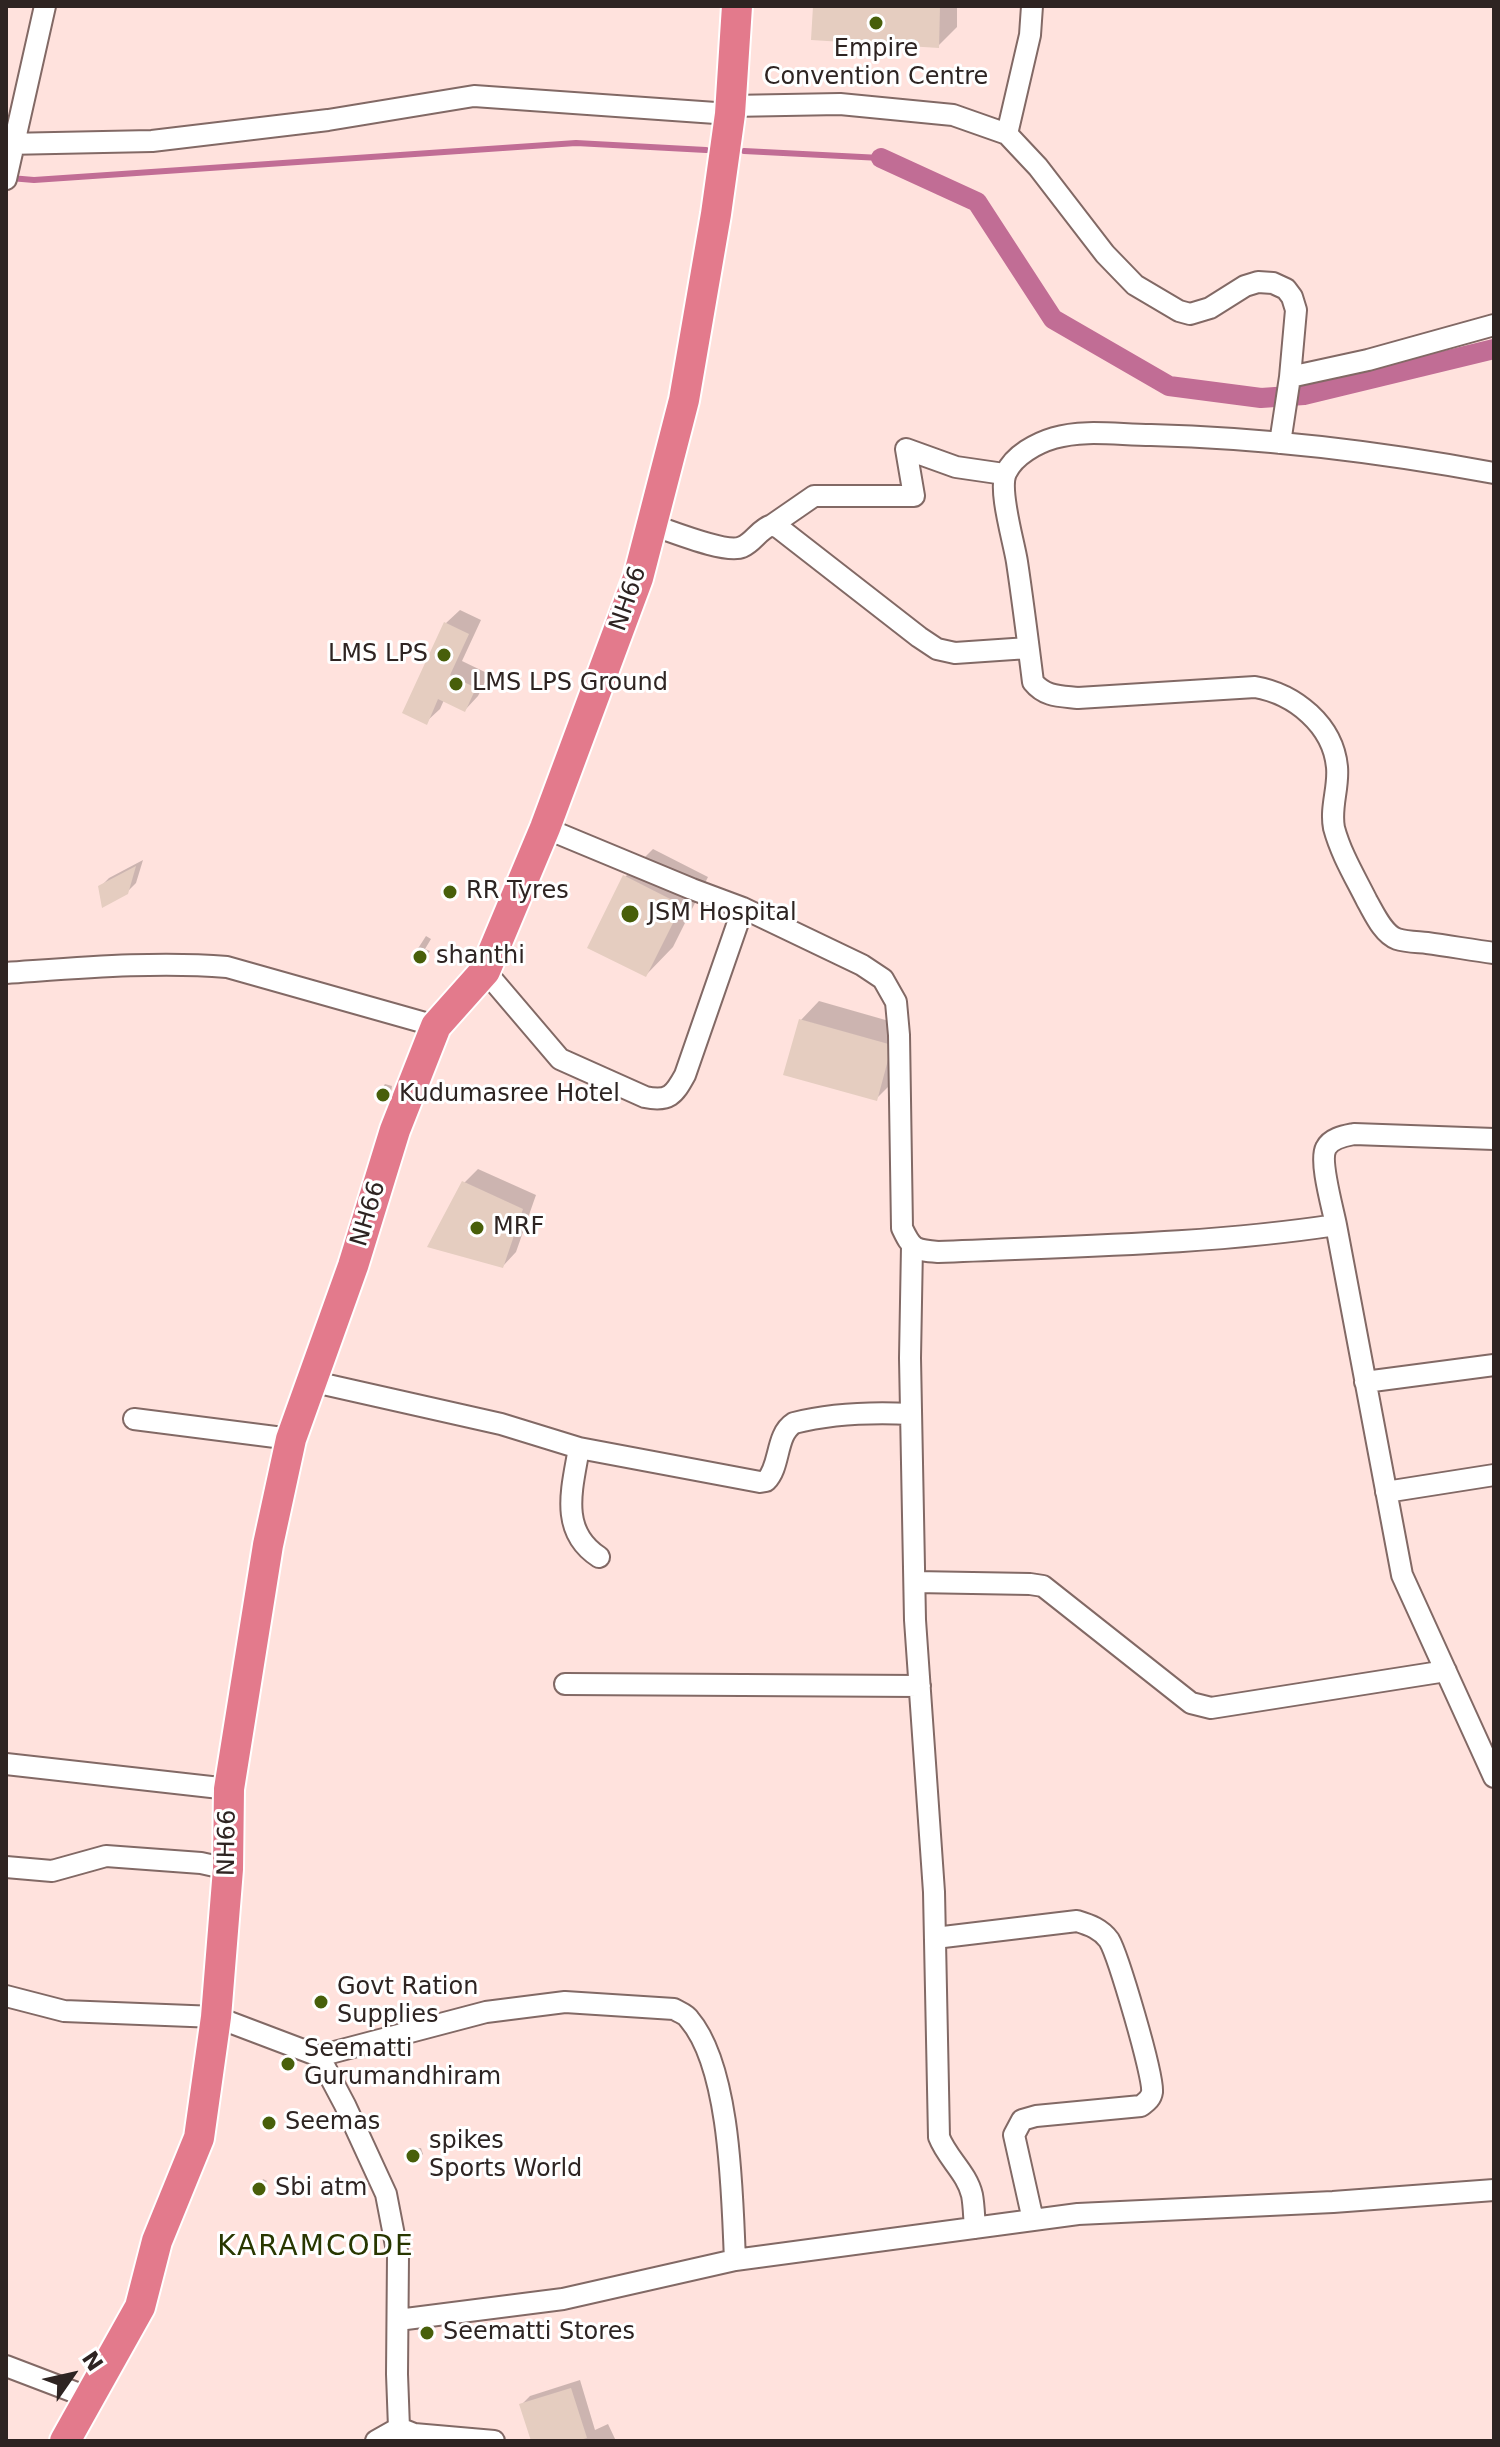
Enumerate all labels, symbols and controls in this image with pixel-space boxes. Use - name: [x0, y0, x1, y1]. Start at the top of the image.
- marker: Empire Convention Centre: [867, 14, 885, 32]
- place label: Empire Convention Centre: [764, 36, 988, 92]
- street label: NH66: [605, 563, 653, 635]
- place label: LMS LPS: [328, 641, 428, 669]
- marker: LMS LPS: [435, 646, 453, 664]
- place label: LMS LPS Ground: [472, 670, 668, 698]
- marker: LMS LPS Ground: [447, 675, 465, 693]
- place label: RR Tyres: [466, 878, 569, 906]
- marker: RR Tyres: [441, 883, 459, 901]
- place label: JSM Hospital: [648, 900, 797, 928]
- marker: JSM Hospital: [619, 903, 641, 925]
- place label: shanthi: [436, 943, 525, 971]
- marker: shanthi: [411, 948, 429, 966]
- place label: Kudumasree Hotel: [399, 1081, 620, 1109]
- marker: Kudumasree Hotel: [374, 1086, 392, 1104]
- street label: NH66: [346, 1178, 392, 1250]
- place label: MRF: [493, 1214, 544, 1242]
- marker: MRF: [468, 1219, 486, 1237]
- street label: NH66: [213, 1809, 243, 1877]
- place label: Govt Ration Supplies: [337, 1974, 478, 2030]
- marker: Govt Ration Supplies: [312, 1993, 330, 2011]
- place label: Seematti Gurumandhiram: [304, 2036, 501, 2092]
- marker: Seematti Gurumandhiram: [279, 2055, 297, 2073]
- place label: Seemas: [285, 2109, 380, 2137]
- marker: Seemas: [260, 2114, 278, 2132]
- place label: spikes Sports World: [429, 2128, 582, 2184]
- marker: spikes Sports World: [404, 2147, 422, 2165]
- place label: Sbi atm: [275, 2175, 367, 2203]
- marker: Sbi atm: [250, 2180, 268, 2198]
- district label: KARAMCODE: [217, 2231, 415, 2265]
- place label: Seematti Stores: [443, 2319, 635, 2347]
- marker: Seematti Stores: [418, 2324, 436, 2342]
- north arrow: [32, 2335, 112, 2415]
- text: N: [77, 2347, 108, 2376]

